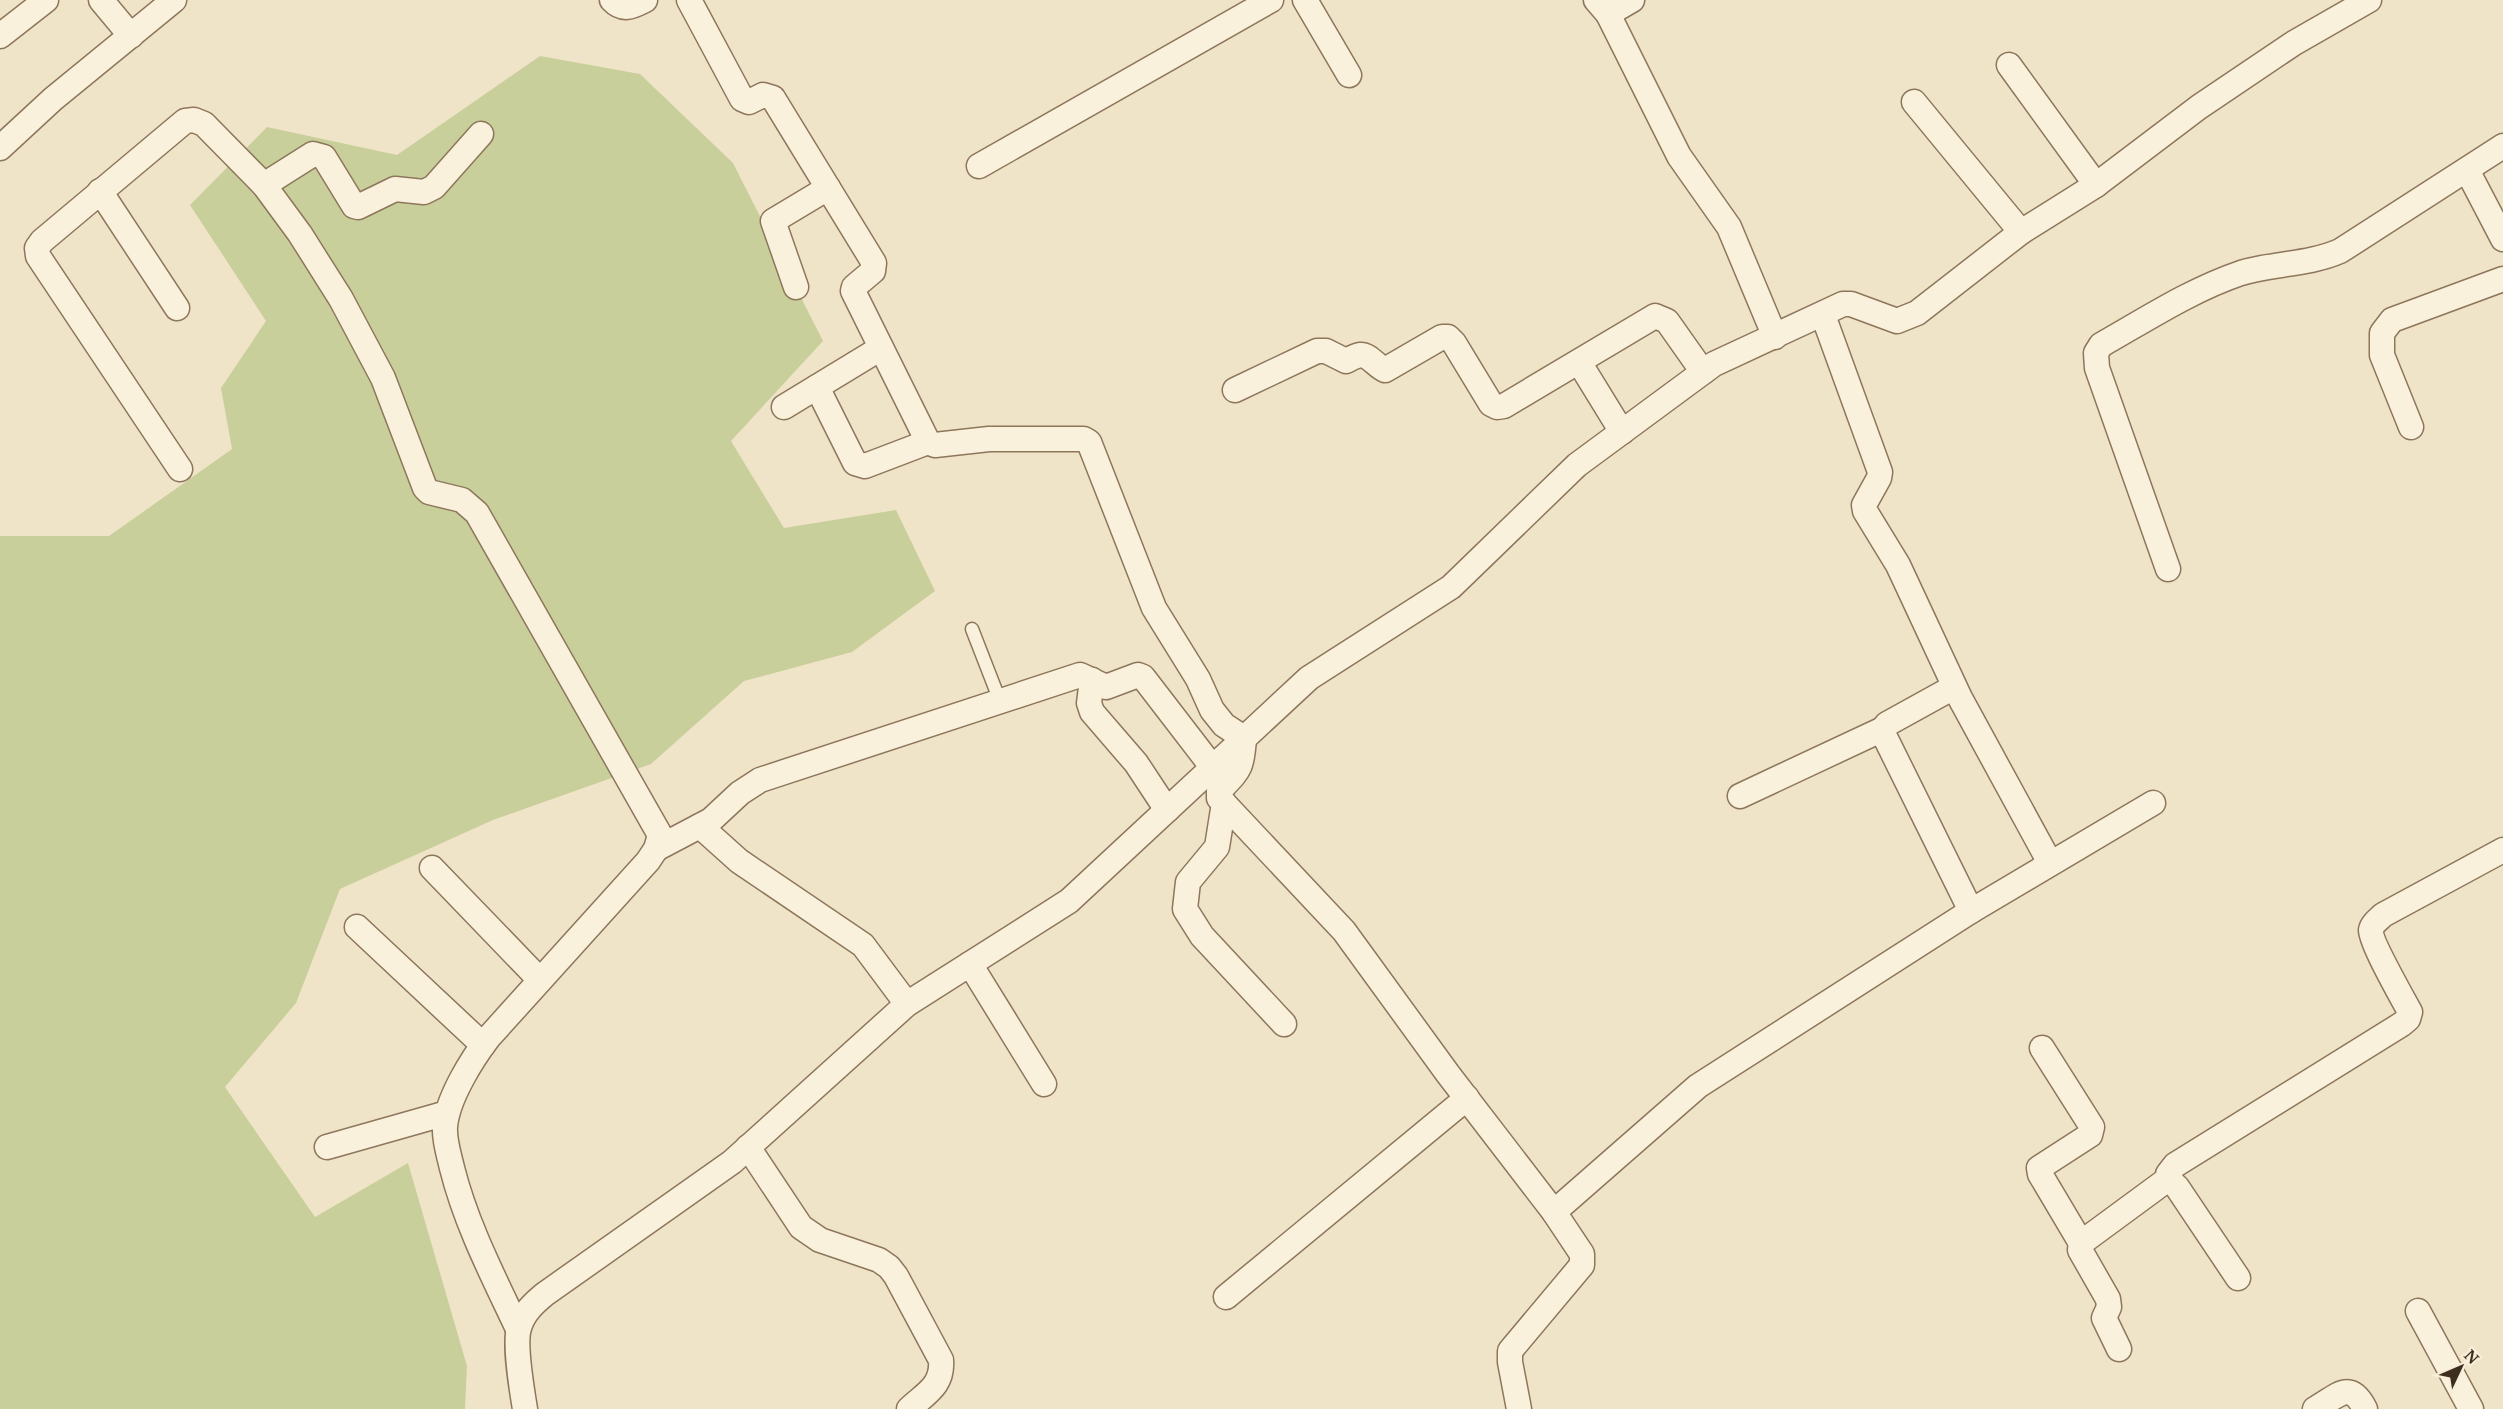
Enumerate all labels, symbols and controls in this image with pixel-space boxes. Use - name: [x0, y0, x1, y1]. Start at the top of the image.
- north arrow: [2431, 1337, 2491, 1397]
- text: N: [2459, 1344, 2484, 1369]

